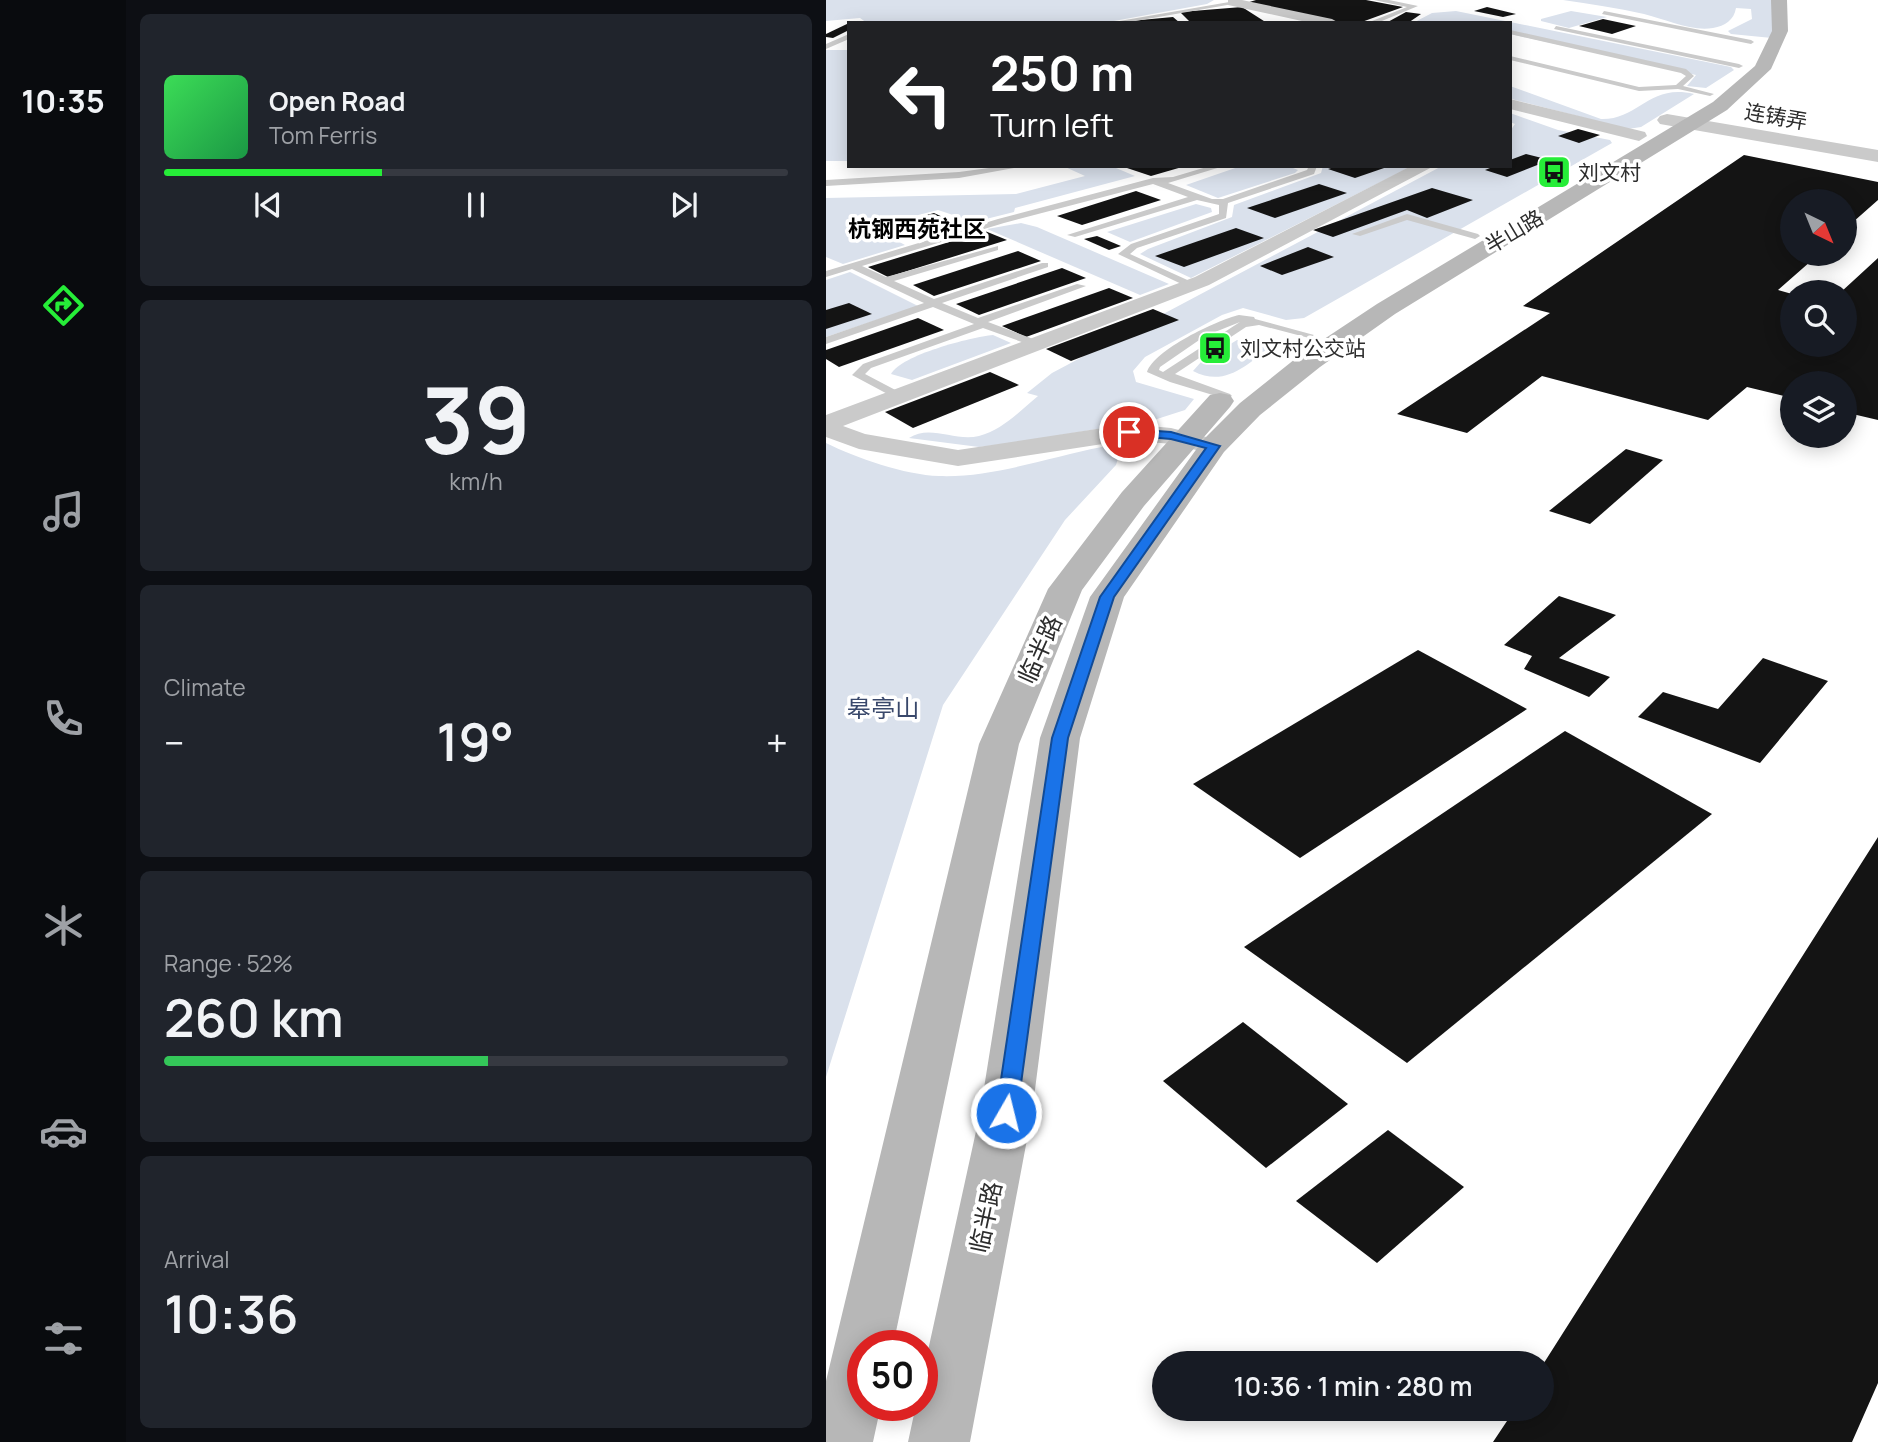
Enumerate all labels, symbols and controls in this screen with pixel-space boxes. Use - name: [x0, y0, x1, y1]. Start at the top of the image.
- text: 250 m: [990, 39, 1134, 106]
- icon: left: [875, 49, 966, 140]
- text: 10:35: [21, 79, 105, 123]
- text: Open Road: [269, 83, 405, 119]
- street label: 连铸弄: [1743, 97, 1809, 135]
- text: Turn left: [990, 103, 1114, 147]
- text: Tom Ferris: [269, 119, 377, 151]
- bus stop icon: 刘文村: [1535, 153, 1573, 191]
- place label: 刘文村: [1578, 158, 1641, 186]
- icon: previous: [249, 186, 287, 224]
- icon: pause: [457, 186, 495, 224]
- icon: next: [665, 186, 703, 224]
- north arrow: [1780, 189, 1857, 266]
- map controls: [1780, 189, 1857, 448]
- street label: 半山路: [1480, 203, 1548, 259]
- district label: 杭钢西苑社区: [848, 212, 986, 244]
- button: search: [1780, 280, 1857, 357]
- icon: directions: [39, 281, 88, 330]
- bus stop icon: 刘文村公交站: [1196, 329, 1234, 367]
- place label: 刘文村公交站: [1240, 334, 1366, 362]
- text: 39: [421, 357, 531, 481]
- button: layers: [1780, 371, 1857, 448]
- pin: [1099, 402, 1159, 462]
- icon: arrive: [1110, 413, 1148, 451]
- text: km/h: [449, 465, 503, 497]
- icon: music: [39, 487, 88, 536]
- street label: 临半路: [1009, 609, 1069, 689]
- text: Climate: [164, 671, 246, 703]
- park label: 皋亭山: [847, 691, 919, 724]
- icon: phone: [39, 694, 88, 743]
- text: 19°: [436, 706, 514, 777]
- text: −: [164, 716, 185, 768]
- text: +: [766, 716, 788, 768]
- icon: climate: [39, 901, 88, 950]
- text: Range · 52%: [164, 947, 293, 979]
- text: 260 km: [164, 982, 344, 1053]
- position arrow: [969, 1076, 1043, 1150]
- icon: car: [39, 1107, 88, 1156]
- street label: 临半路: [961, 1178, 1009, 1256]
- text: Arrival: [164, 1243, 230, 1275]
- text: 10:36: [164, 1278, 298, 1349]
- icon: filters: [39, 1314, 88, 1363]
- speed limit sign: 50: [847, 1330, 938, 1421]
- text: 10:36 · 1 min · 280 m: [1234, 1368, 1472, 1404]

